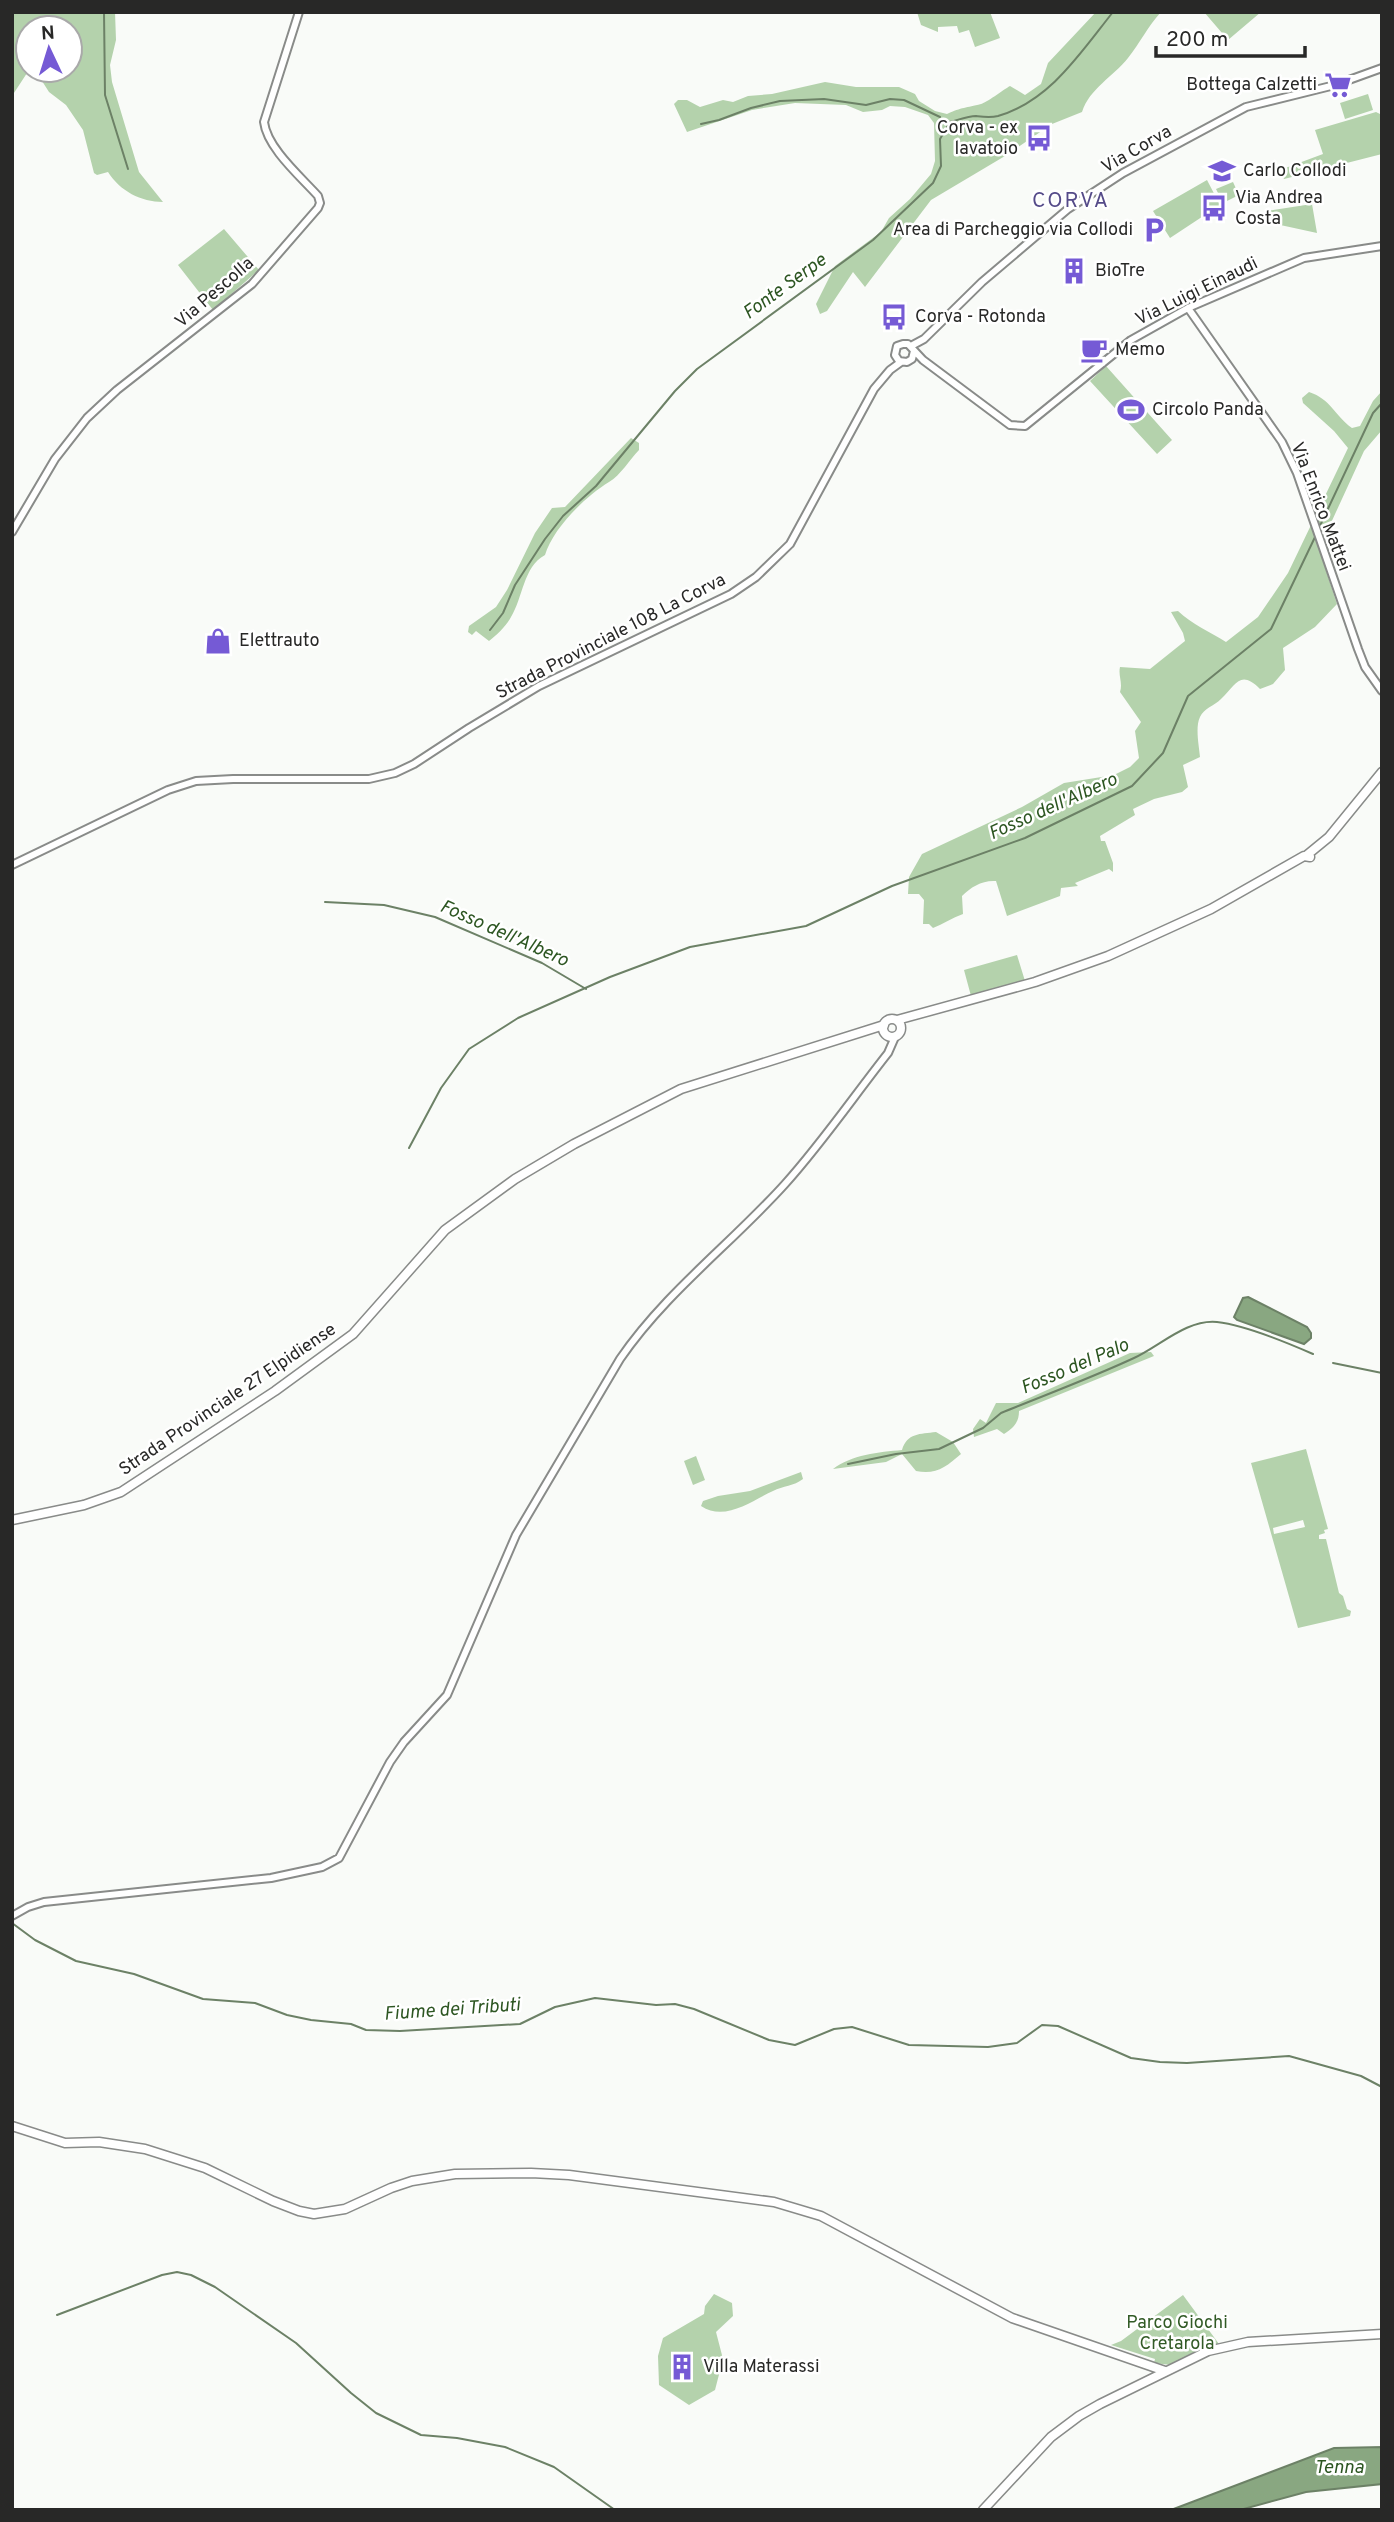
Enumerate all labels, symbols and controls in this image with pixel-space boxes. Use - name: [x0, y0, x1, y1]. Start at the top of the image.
- north arrow: [14, 14, 84, 84]
- scale bar: [1156, 14, 1305, 58]
- text: N: [40, 22, 56, 46]
- text: 200 m: [1166, 27, 1228, 54]
- supermarket icon: Bottega Calzetti: [1323, 70, 1353, 100]
- place label: Bottega Calzetti: [1186, 74, 1317, 97]
- place label: Corva - ex lavatoio: [937, 117, 1018, 161]
- street label: Via Corva: [1098, 121, 1176, 179]
- bus stop icon: Corva - ex lavatoio: [1024, 123, 1054, 153]
- school or university icon: Carlo Collodi: [1207, 156, 1237, 186]
- place label: Carlo Collodi: [1243, 160, 1346, 183]
- place label: Via Andrea Costa: [1235, 187, 1323, 231]
- district label: CORVA: [1032, 188, 1110, 215]
- bus stop icon: Via Andrea Costa: [1199, 193, 1229, 223]
- parking icon: Area di Parcheggio via Collodi: [1139, 215, 1169, 245]
- place label: Area di Parcheggio via Collodi: [893, 219, 1133, 242]
- water label: Fonte Serpe: [739, 249, 832, 325]
- street label: Via Pescolla: [171, 252, 259, 334]
- street label: Via Luigi Einaudi: [1132, 252, 1262, 332]
- building icon: BioTre: [1059, 256, 1089, 286]
- place label: BioTre: [1095, 260, 1145, 283]
- bus stop icon: Corva - Rotonda: [879, 302, 909, 332]
- place label: Corva - Rotonda: [915, 306, 1046, 329]
- cafe icon: Memo: [1079, 335, 1109, 365]
- place label: Memo: [1115, 339, 1165, 362]
- sports icon: Circolo Panda: [1116, 395, 1146, 425]
- place label: Circolo Panda: [1152, 399, 1264, 422]
- street label: Via Enrico Mattei: [1285, 439, 1355, 575]
- street label: Strada Provinciale 108 La Corva: [492, 569, 730, 705]
- shop icon: Elettrauto: [203, 626, 233, 656]
- place label: Elettrauto: [239, 630, 320, 653]
- water label: Fosso dell'Albero: [985, 768, 1122, 846]
- water label: Fosso dell'Albero: [436, 895, 573, 973]
- street label: Strada Provinciale 27 Elpidiense: [115, 1319, 341, 1481]
- water label: Fosso del Palo: [1017, 1333, 1133, 1401]
- water label: Fiume dei Tributi: [383, 1993, 522, 2027]
- park label: Parco Giochi Cretarola: [1126, 2312, 1228, 2356]
- building icon: Villa Materassi: [667, 2352, 697, 2382]
- place label: Villa Materassi: [703, 2356, 820, 2379]
- water label: Tenna: [1314, 2456, 1364, 2480]

